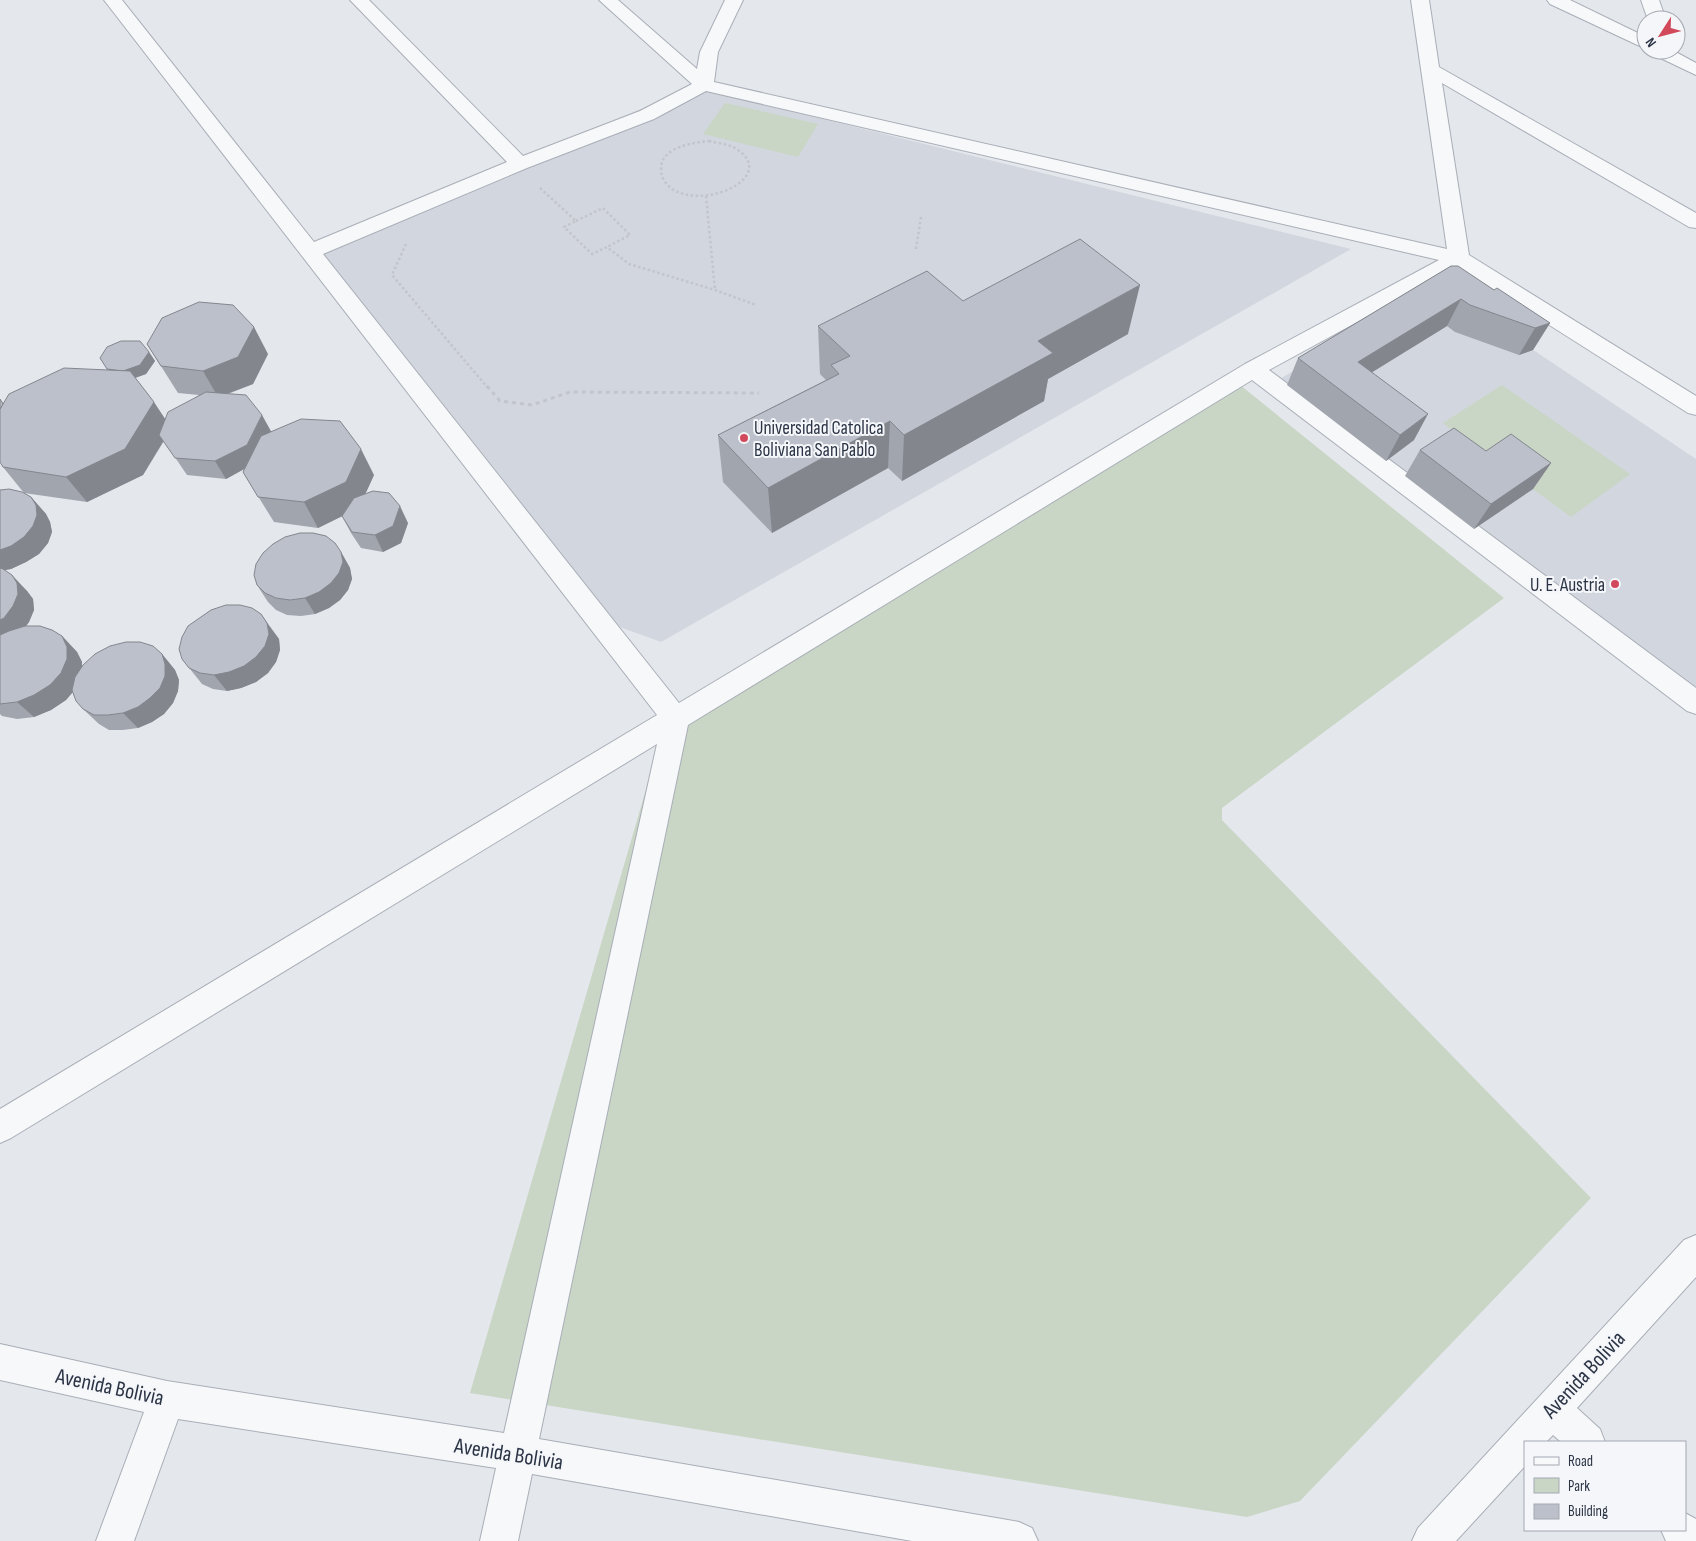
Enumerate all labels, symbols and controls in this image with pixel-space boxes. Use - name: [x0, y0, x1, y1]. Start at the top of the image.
- north arrow: [1636, 10, 1686, 60]
- text: N: [1642, 34, 1660, 50]
- place label: Universidad Catolica Boliviana San Pablo: [754, 417, 884, 462]
- marker: Universidad Catolica Boliviana San Pablo: [738, 432, 750, 444]
- place label: U. E. Austria: [1530, 574, 1605, 597]
- marker: U. E. Austria: [1609, 578, 1621, 590]
- street label: Avenida Bolivia: [1536, 1326, 1631, 1425]
- street label: Avenida Bolivia: [52, 1363, 166, 1412]
- street label: Avenida Bolivia: [452, 1432, 565, 1476]
- legend: [1524, 1441, 1686, 1531]
- text: Road: [1568, 1452, 1593, 1471]
- text: Park: [1568, 1477, 1590, 1496]
- text: Building: [1568, 1502, 1608, 1521]

